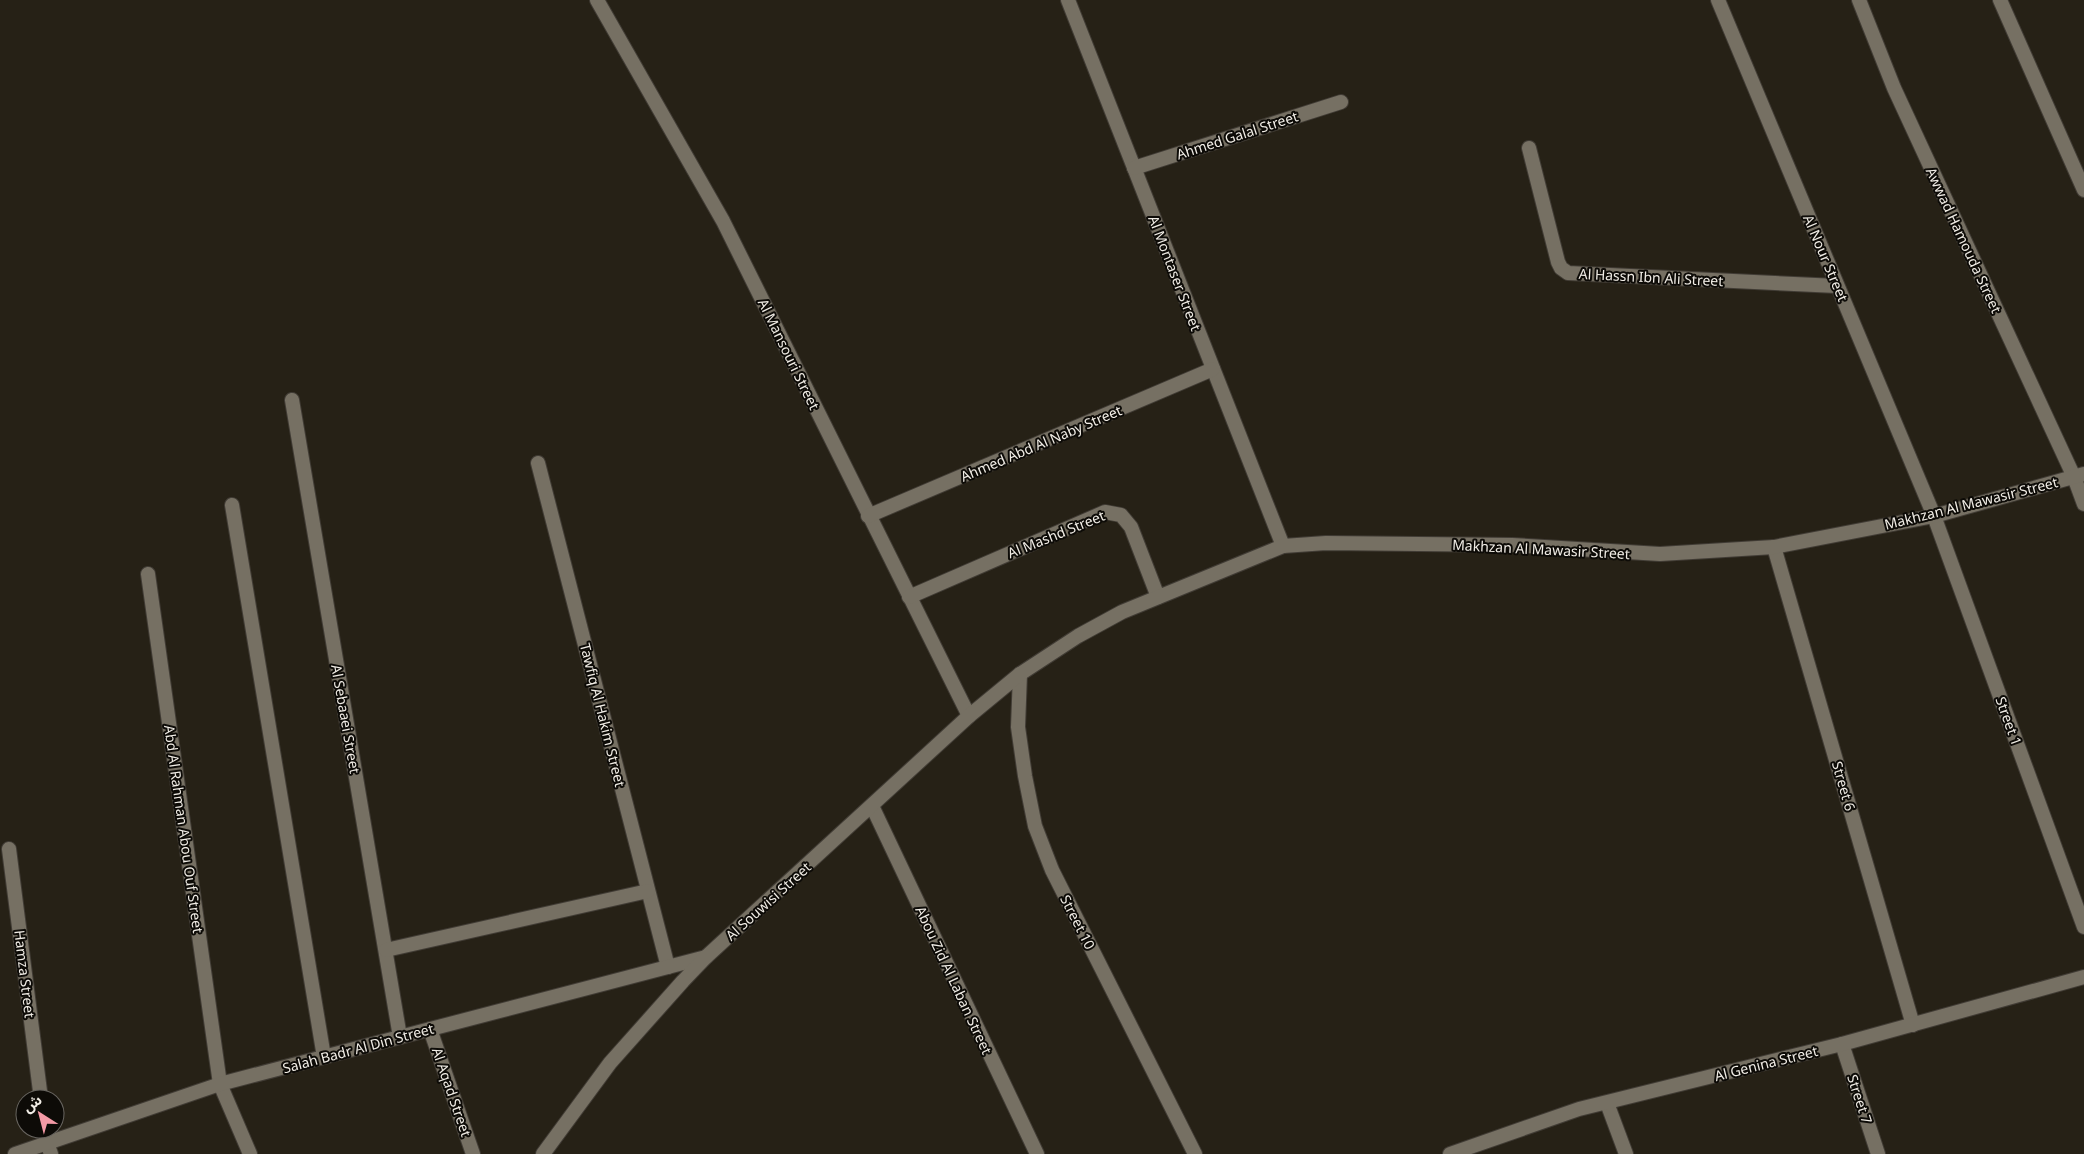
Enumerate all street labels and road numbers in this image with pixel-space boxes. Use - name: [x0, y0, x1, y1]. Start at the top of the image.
- street label: Ahmed Galal Street: [1174, 106, 1300, 164]
- street label: Awwad Hamouda Street: [1922, 164, 2006, 316]
- street label: Al Nour Street: [1799, 212, 1853, 304]
- street label: Al Montaser Street: [1144, 213, 1206, 333]
- street label: Al Hassn Ibn Ali Street: [1578, 264, 1724, 290]
- street label: Al Mansouri Street: [754, 295, 824, 413]
- street label: Ahmed Abd Al Naby Street: [957, 400, 1125, 486]
- street label: Makhzan Al Mawasir Street: [1882, 472, 2060, 534]
- street label: Al Mashd Street: [1004, 506, 1108, 562]
- street label: Makhzan Al Mawasir Street: [1452, 535, 1630, 563]
- street label: Tawfiq Al Hakim Street: [576, 641, 630, 789]
- street label: Al Sebaaei Street: [327, 663, 365, 775]
- street label: Street 1: [1991, 694, 2027, 748]
- street label: Abd Al Rahman Abou Ouf Street: [160, 724, 208, 934]
- street label: Street 6: [1828, 759, 1860, 813]
- street label: Al Souwisi Street: [721, 858, 815, 944]
- street label: Street 10: [1056, 892, 1100, 952]
- street label: Abou Zid Al Laban Street: [911, 903, 997, 1057]
- street label: Hamza Street: [10, 929, 40, 1019]
- street label: Salah Badr Al Din Street: [280, 1019, 436, 1077]
- street label: Al Genina Street: [1712, 1041, 1820, 1085]
- street label: Al Aqad Street: [428, 1045, 476, 1139]
- street label: Street 7: [1843, 1072, 1877, 1126]

